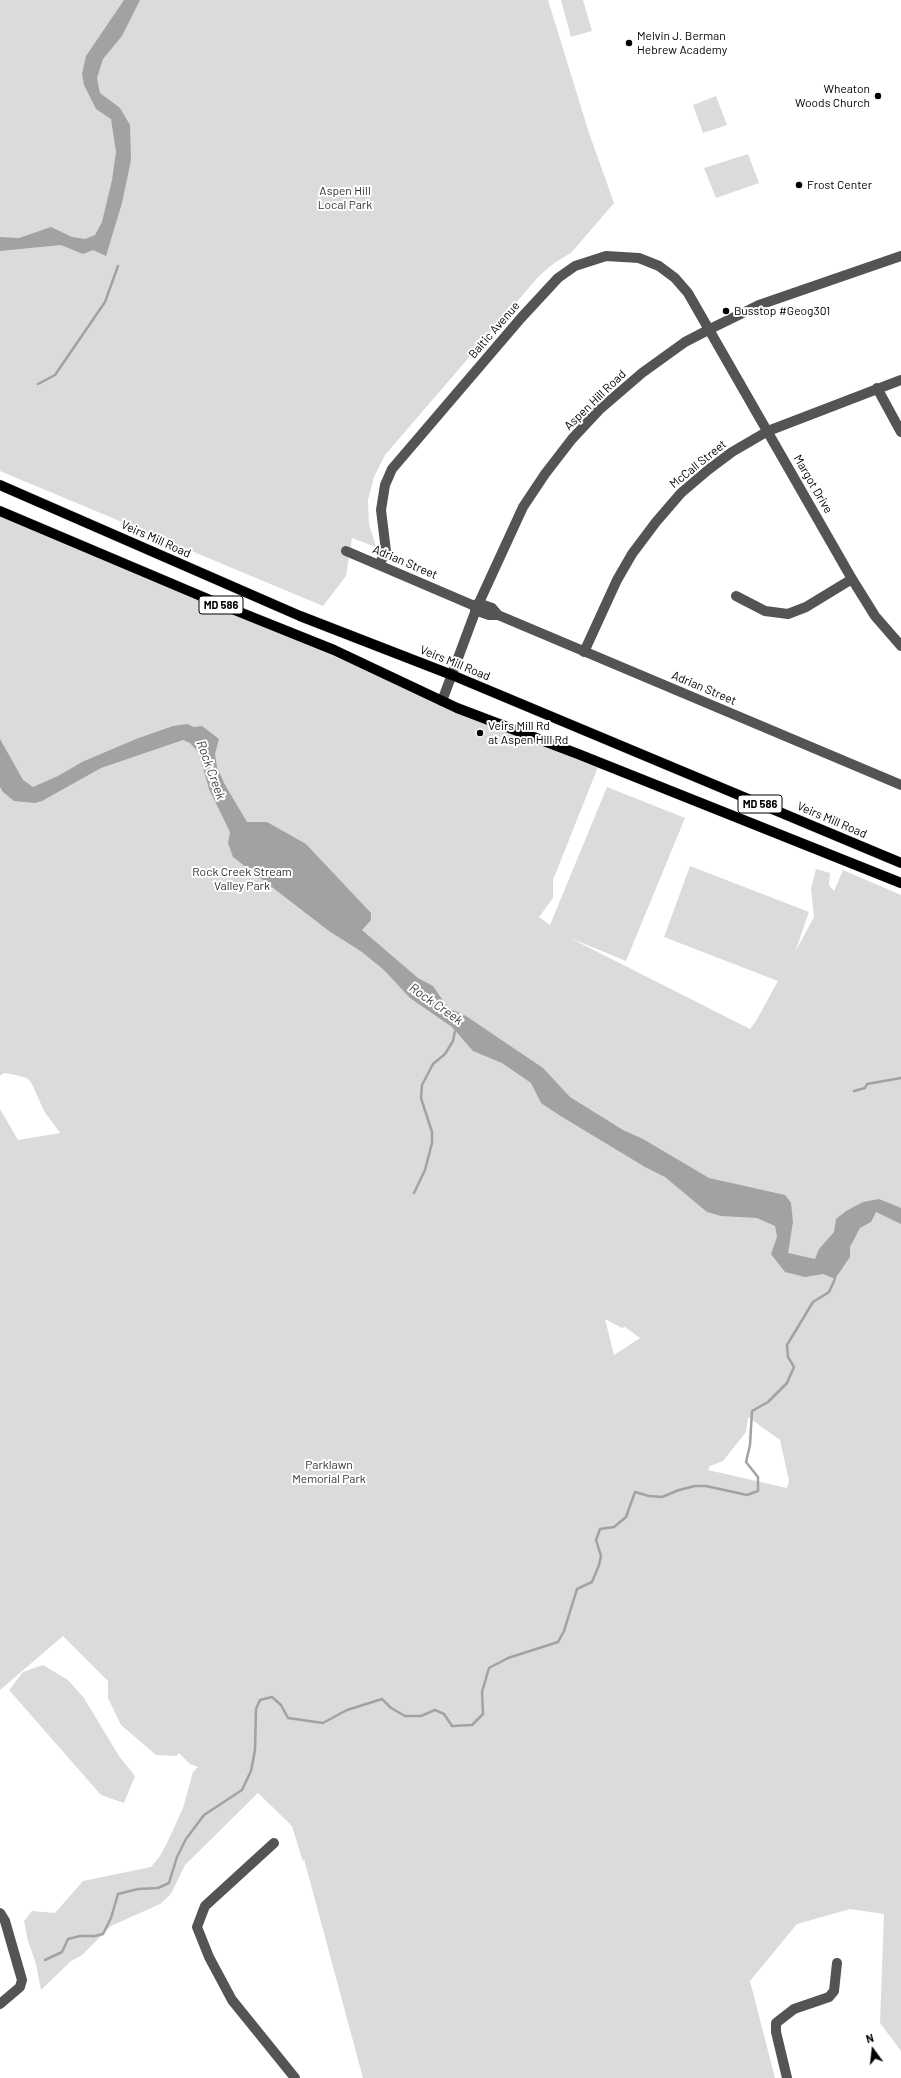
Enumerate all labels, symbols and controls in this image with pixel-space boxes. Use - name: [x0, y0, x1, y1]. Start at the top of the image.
- place label: Melvin J. Berman Hebrew Academy: [637, 29, 727, 57]
- marker: Melvin J. Berman Hebrew Academy: [624, 38, 634, 48]
- place label: Wheaton Woods Church: [795, 82, 870, 110]
- marker: Wheaton Woods Church: [873, 91, 883, 101]
- place label: Frost Center: [807, 178, 872, 192]
- marker: Frost Center: [794, 180, 804, 190]
- park label: Aspen Hill Local Park: [318, 184, 372, 212]
- street label: Baltic Avenue: [465, 299, 523, 361]
- place label: Busstop #Geog301: [734, 304, 830, 318]
- marker: Busstop #Geog301: [721, 306, 731, 316]
- street label: Aspen Hill Road: [561, 367, 629, 433]
- street label: McCall Street: [667, 437, 729, 491]
- street label: Margot Drive: [790, 452, 836, 516]
- street label: Veirs Mill Road: [119, 517, 193, 561]
- street label: Adrian Street: [370, 542, 440, 582]
- road number: MD 586: [199, 596, 243, 614]
- street label: Veirs Mill Road: [418, 642, 492, 684]
- street label: Adrian Street: [669, 668, 739, 708]
- place label: Veirs Mill Rd at Aspen Hill Rd: [488, 719, 568, 747]
- marker: Veirs Mill Rd at Aspen Hill Rd: [475, 728, 485, 738]
- water label: Rock Creek: [193, 738, 229, 802]
- road number: MD 586: [738, 795, 782, 813]
- street label: Veirs Mill Road: [795, 799, 869, 841]
- park label: Rock Creek Stream Valley Park: [192, 865, 292, 893]
- water label: Rock Creek: [406, 980, 466, 1028]
- park label: Parklawn Memorial Park: [292, 1458, 366, 1486]
- north arrow: [853, 2030, 893, 2070]
- text: N: [865, 2031, 875, 2045]

